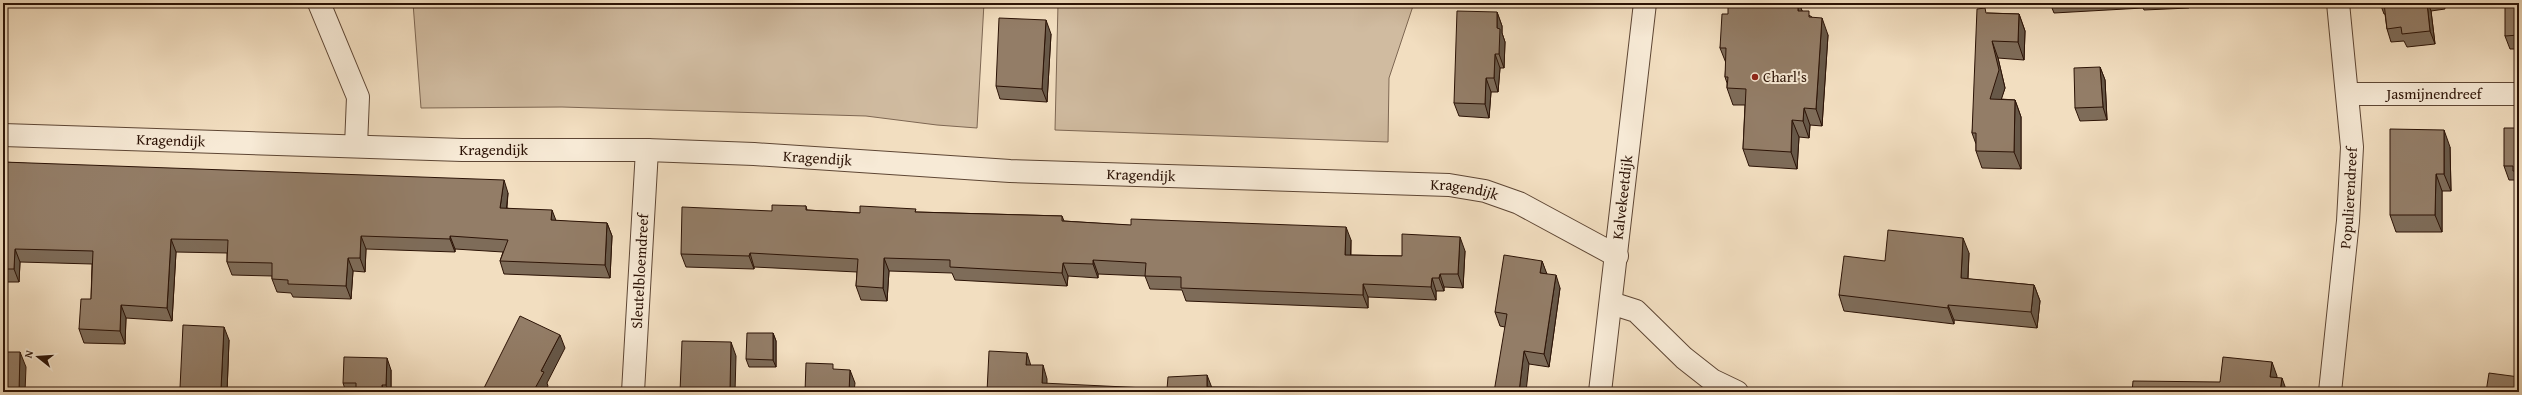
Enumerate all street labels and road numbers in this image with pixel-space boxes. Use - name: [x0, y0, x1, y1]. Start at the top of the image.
- street label: Jasmijnendreef: [2384, 83, 2484, 104]
- street label: Kragendijk: [136, 128, 206, 152]
- street label: Kragendijk: [459, 139, 529, 160]
- street label: Populierendreef: [2334, 144, 2362, 250]
- street label: Kragendijk: [783, 145, 853, 171]
- street label: Kalvekeetdijk: [1607, 153, 1637, 241]
- street label: Kragendijk: [1106, 163, 1176, 186]
- street label: Kragendijk: [1430, 173, 1502, 205]
- street label: Sleutelbloemdreef: [626, 211, 653, 329]

